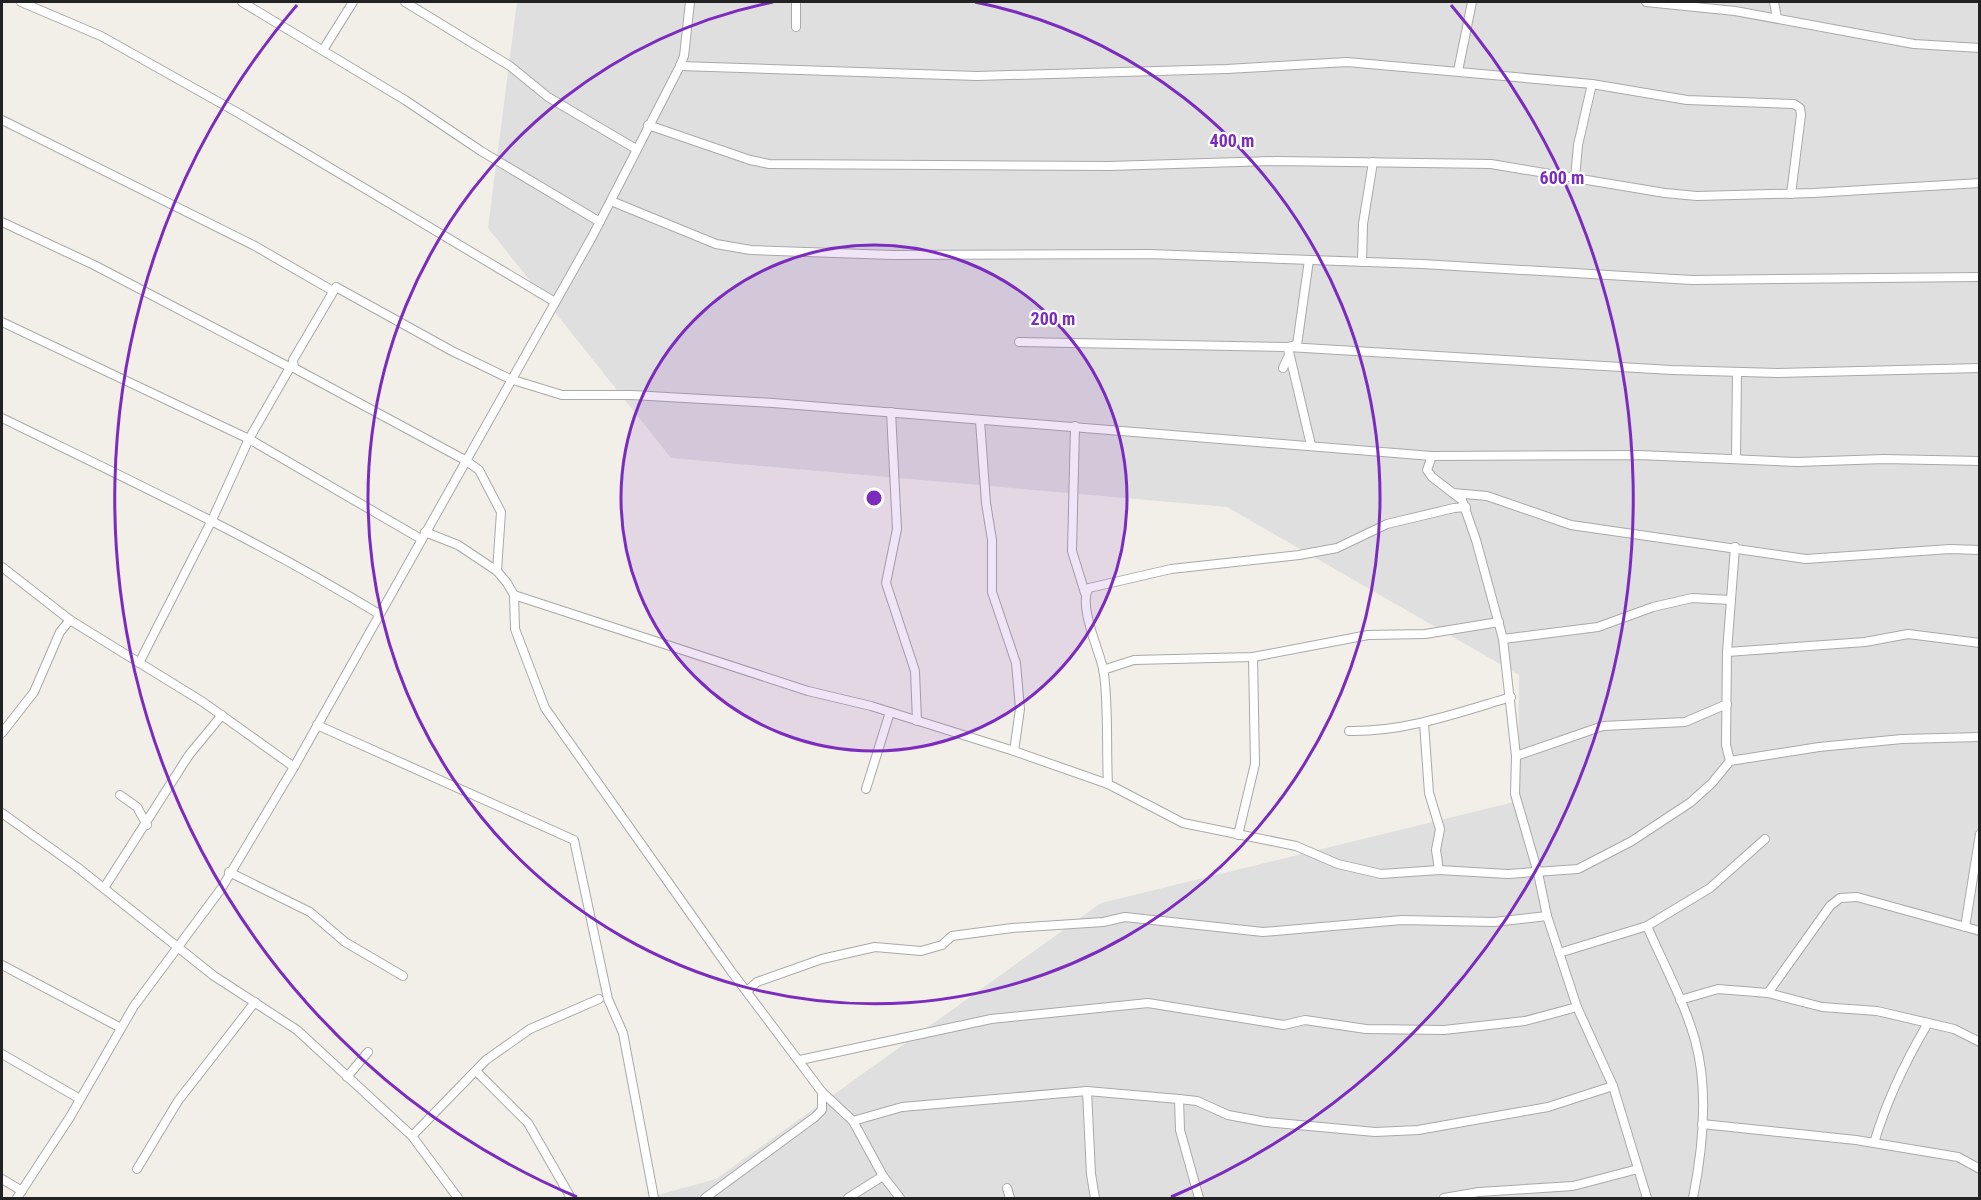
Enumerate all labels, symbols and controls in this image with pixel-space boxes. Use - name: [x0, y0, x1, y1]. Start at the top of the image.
- text: 400 m: [1210, 130, 1254, 151]
- text: 600 m: [1540, 167, 1584, 188]
- text: 200 m: [1031, 308, 1075, 329]
- centre of rings: [864, 488, 884, 508]

